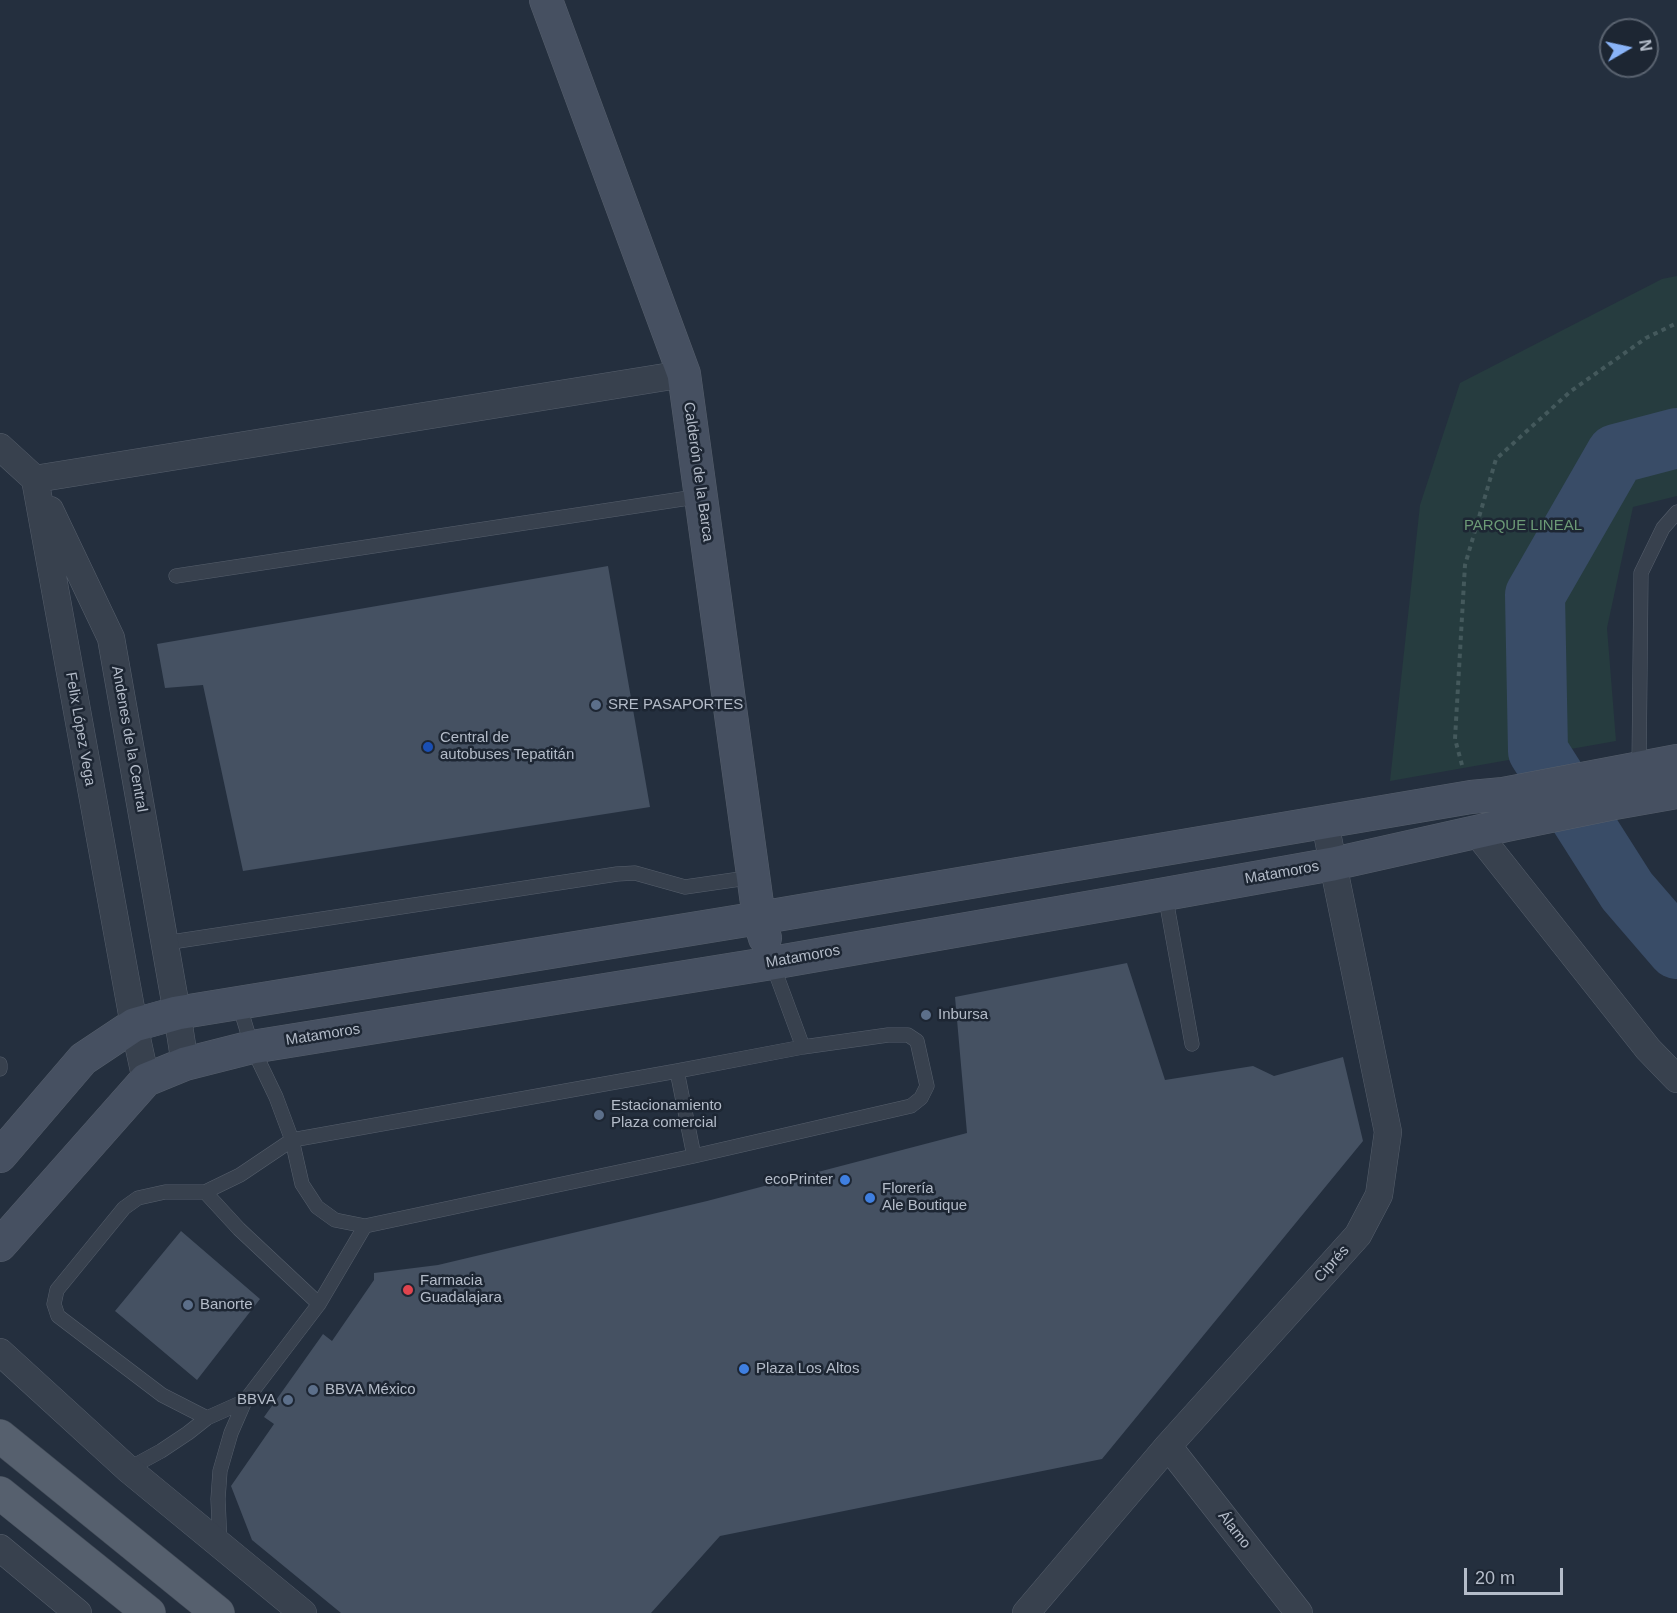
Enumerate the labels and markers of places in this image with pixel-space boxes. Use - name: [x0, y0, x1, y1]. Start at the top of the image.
- place label: SRE PASAPORTES: [608, 696, 743, 714]
- marker: SRE PASAPORTES: [589, 698, 603, 712]
- place label: Central de autobuses Tepatitán: [440, 729, 574, 764]
- marker: Central de autobuses Tepatitán: [421, 740, 435, 754]
- place label: Inbursa: [938, 1006, 988, 1024]
- marker: Inbursa: [919, 1008, 933, 1022]
- place label: Estacionamiento Plaza comercial: [611, 1097, 722, 1132]
- marker: Estacionamiento Plaza comercial: [592, 1108, 606, 1122]
- place label: ecoPrinter: [765, 1171, 833, 1189]
- marker: ecoPrinter: [838, 1173, 852, 1187]
- place label: Florería Ale Boutique: [882, 1180, 967, 1215]
- marker: Florería Ale Boutique: [863, 1191, 877, 1205]
- place label: Farmacia Guadalajara: [420, 1272, 502, 1307]
- marker: Farmacia Guadalajara: [401, 1283, 415, 1297]
- place label: Banorte: [200, 1296, 253, 1314]
- marker: Banorte: [181, 1298, 195, 1312]
- place label: Plaza Los Altos: [756, 1360, 859, 1378]
- marker: Plaza Los Altos: [737, 1362, 751, 1376]
- place label: BBVA México: [325, 1381, 416, 1399]
- marker: BBVA México: [306, 1383, 320, 1397]
- place label: BBVA: [237, 1391, 276, 1409]
- marker: BBVA: [281, 1393, 295, 1407]

